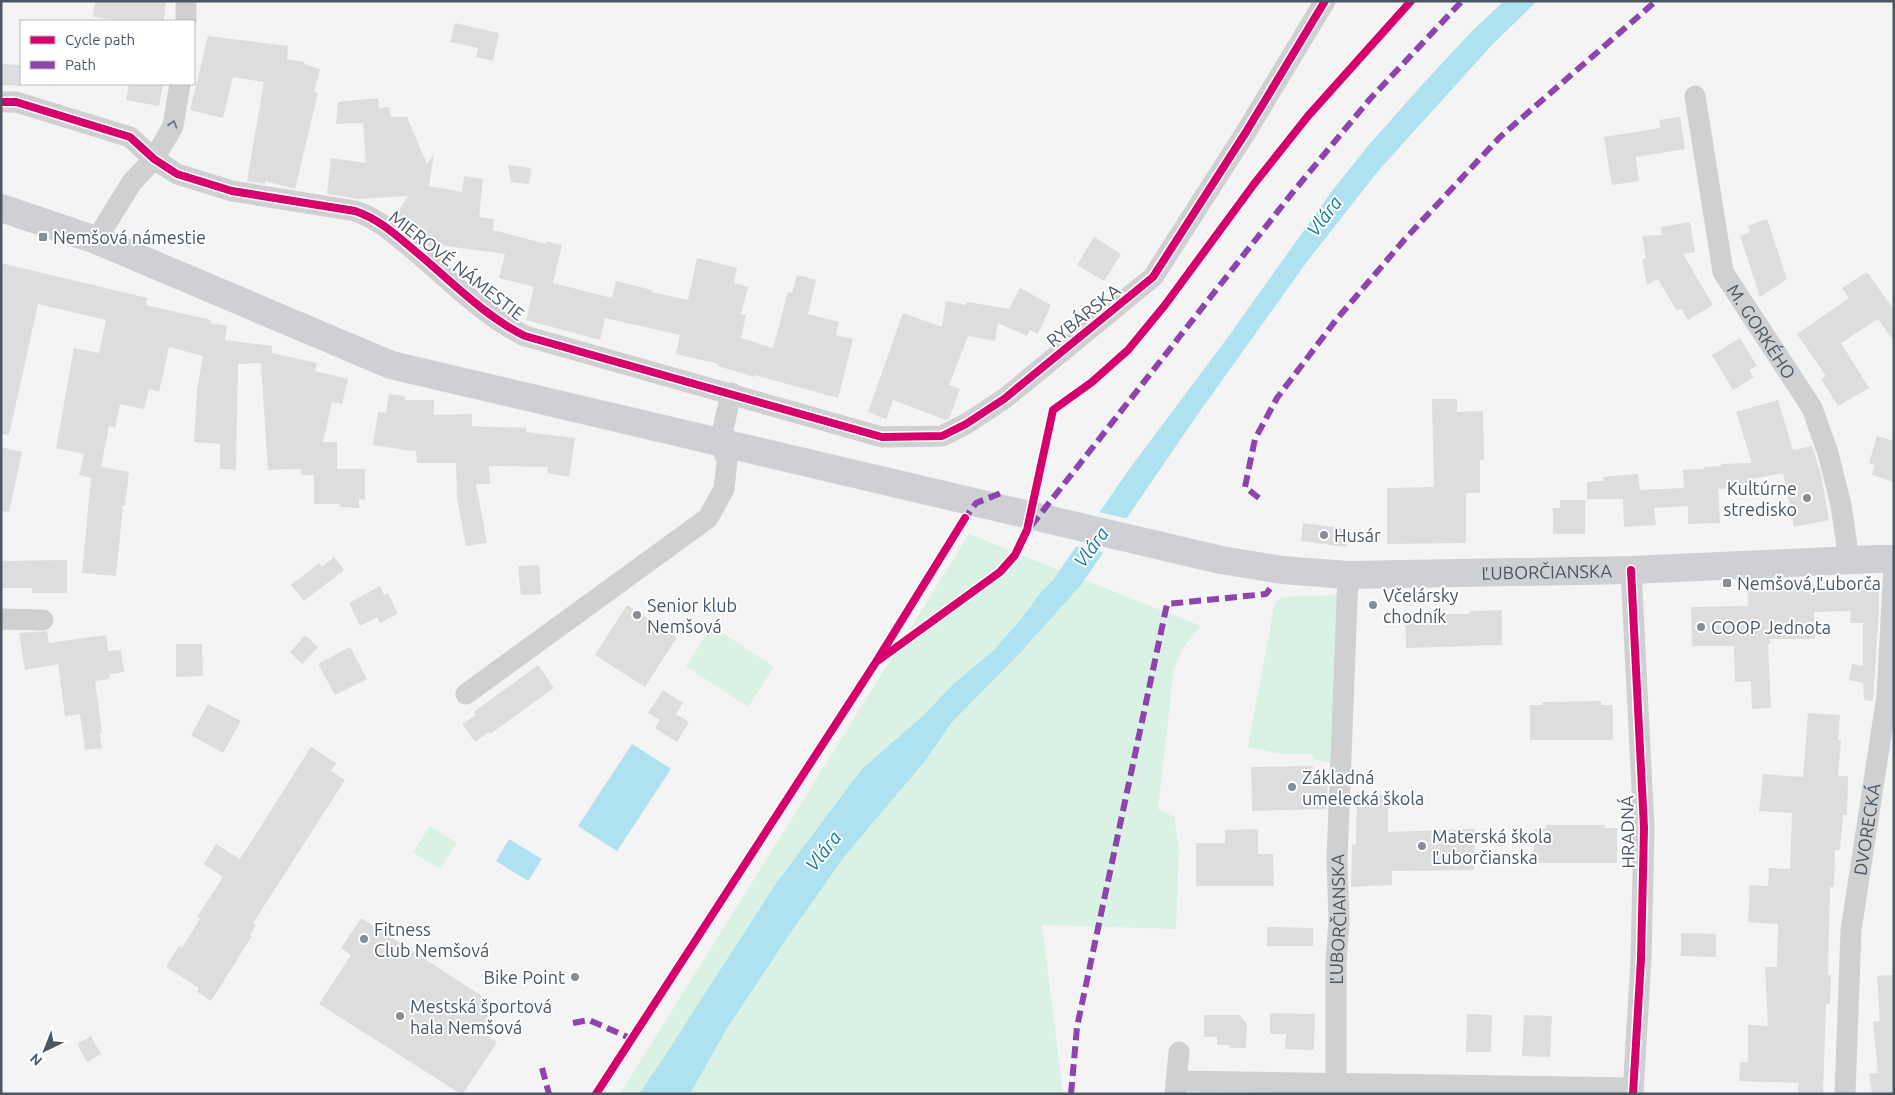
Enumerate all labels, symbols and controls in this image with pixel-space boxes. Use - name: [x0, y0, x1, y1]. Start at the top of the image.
- legend: [20, 20, 195, 85]
- text: Cycle path: [65, 31, 135, 48]
- text: Path: [65, 56, 96, 73]
- one-way arrow: [167, 120, 177, 128]
- water label: Vlára: [1302, 192, 1346, 240]
- street label: MIEROVÉ NÁMESTIE: [386, 205, 529, 324]
- place label: Nemšová námestie: [53, 227, 206, 247]
- marker: Nemšová námestie: [37, 231, 49, 243]
- street label: RYBÁRSKA: [1042, 278, 1124, 351]
- street label: M. GORKÉHO: [1724, 280, 1800, 382]
- place label: Kultúrne stredisko: [1723, 478, 1797, 519]
- marker: Kultúrne stredisko: [1801, 492, 1813, 504]
- water label: Vlára: [1069, 523, 1113, 571]
- place label: Husár: [1334, 525, 1381, 545]
- marker: Husár: [1318, 529, 1330, 541]
- street label: ĽUBORČIANSKA: [1481, 560, 1613, 583]
- place label: Nemšová,Ľuborča: [1737, 573, 1881, 593]
- marker: Nemšová,Ľuborča: [1721, 577, 1733, 589]
- place label: Včelársky chodník: [1383, 585, 1459, 626]
- place label: Senior klub Nemšová: [647, 595, 737, 636]
- marker: Včelársky chodník: [1367, 599, 1379, 611]
- marker: Senior klub Nemšová: [631, 609, 643, 621]
- place label: COOP Jednota: [1711, 617, 1831, 637]
- marker: COOP Jednota: [1695, 621, 1707, 633]
- place label: Základná umelecká škola: [1302, 767, 1424, 808]
- marker: Základná umelecká škola: [1286, 781, 1298, 793]
- street label: DVORECKÁ: [1850, 781, 1883, 877]
- street label: HRADNÁ: [1615, 795, 1638, 869]
- place label: Materská škola Ľuborčianska: [1432, 826, 1552, 867]
- water label: Vlára: [801, 827, 845, 875]
- marker: Materská škola Ľuborčianska: [1416, 840, 1428, 852]
- street label: ĽUBORČIANSKA: [1326, 853, 1349, 984]
- place label: Fitness Club Nemšová: [374, 919, 489, 960]
- marker: Fitness Club Nemšová: [358, 933, 370, 945]
- place label: Bike Point: [484, 967, 565, 987]
- marker: Bike Point: [569, 971, 581, 983]
- place label: Mestská športová hala Nemšová: [410, 996, 552, 1037]
- marker: Mestská športová hala Nemšová: [394, 1010, 406, 1022]
- north arrow: [20, 1025, 70, 1075]
- text: N: [27, 1050, 45, 1069]

